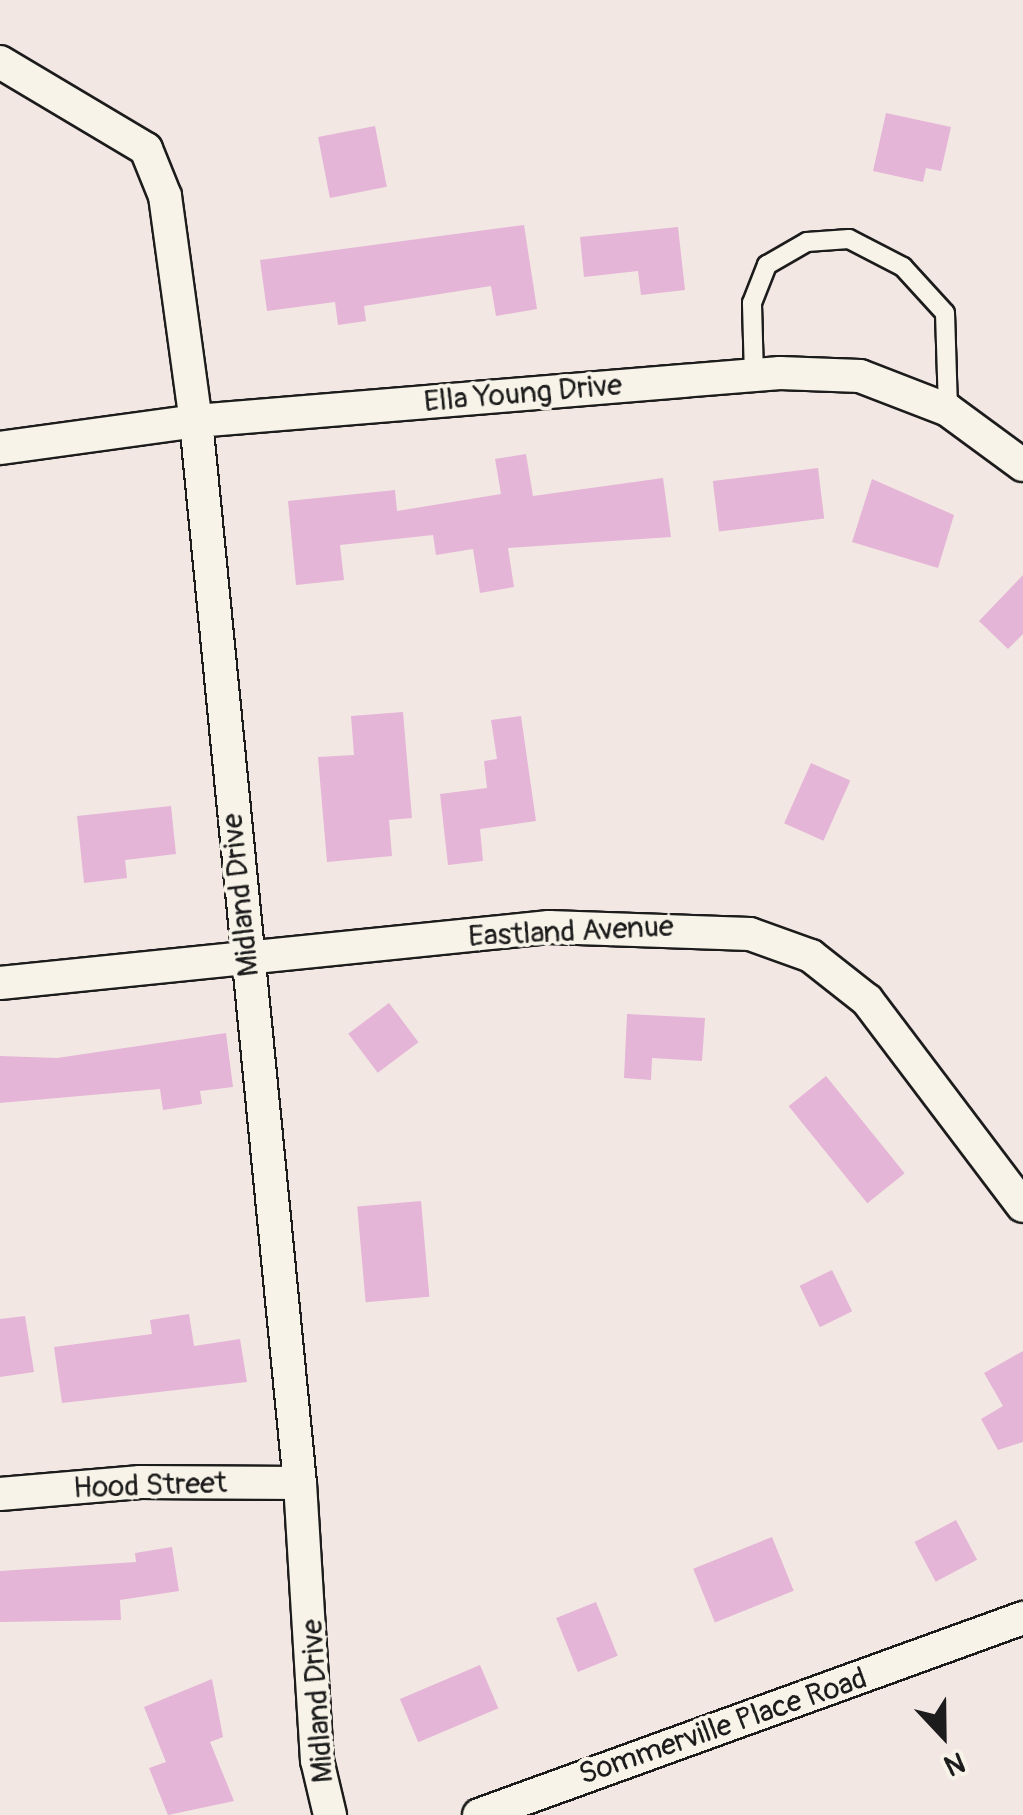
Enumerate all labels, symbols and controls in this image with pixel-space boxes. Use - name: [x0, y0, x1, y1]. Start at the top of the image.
- street label: Ella Young Drive: [422, 367, 624, 421]
- street label: Midland Drive: [215, 812, 267, 978]
- street label: Eastland Avenue: [467, 909, 675, 955]
- street label: Hood Street: [73, 1465, 227, 1507]
- street label: Midland Drive: [294, 1618, 342, 1784]
- street label: Sommerville Place Road: [574, 1661, 872, 1793]
- north arrow: [893, 1685, 993, 1785]
- text: N: [939, 1744, 970, 1783]

